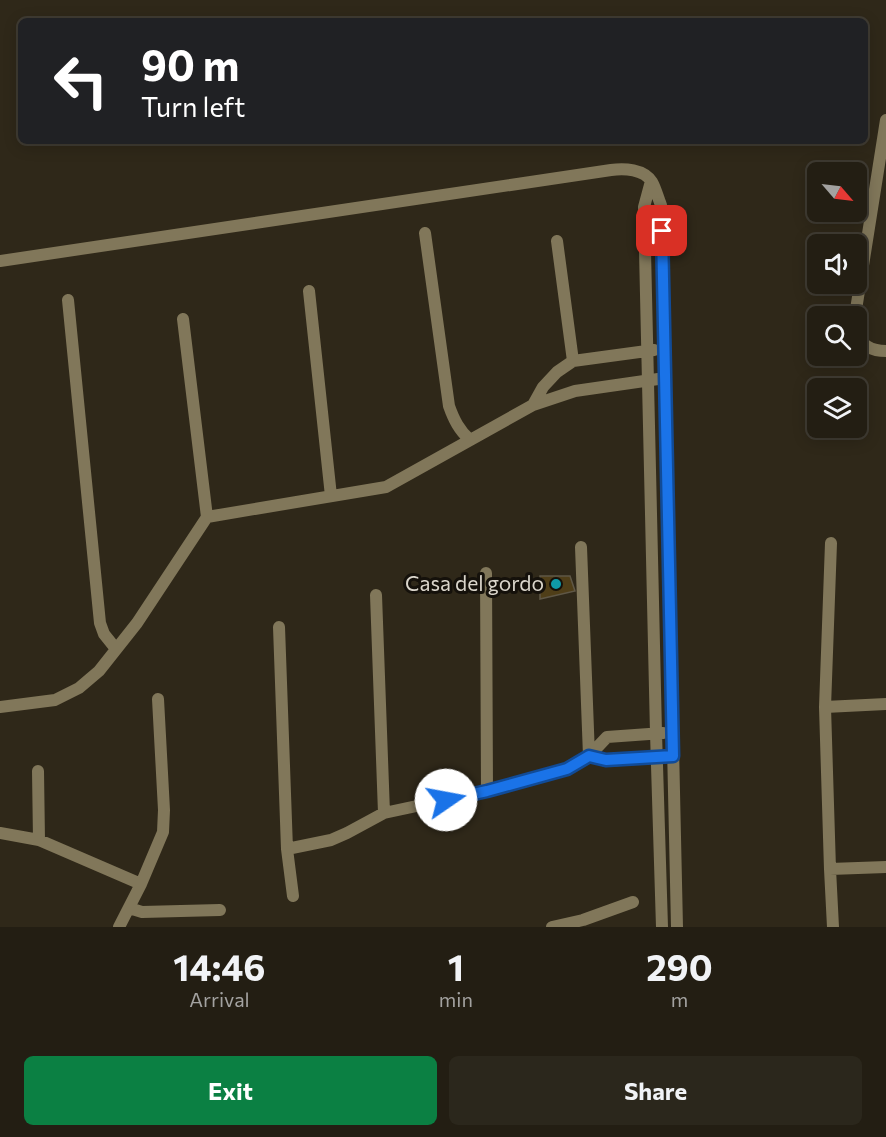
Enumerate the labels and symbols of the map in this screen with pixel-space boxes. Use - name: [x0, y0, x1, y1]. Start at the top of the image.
- north arrow: [807, 162, 867, 222]
- pin: [636, 205, 687, 256]
- place label: Casa del gordo: [405, 570, 544, 595]
- marker: Casa del gordo: [549, 577, 563, 591]
- position arrow: [414, 768, 478, 832]

